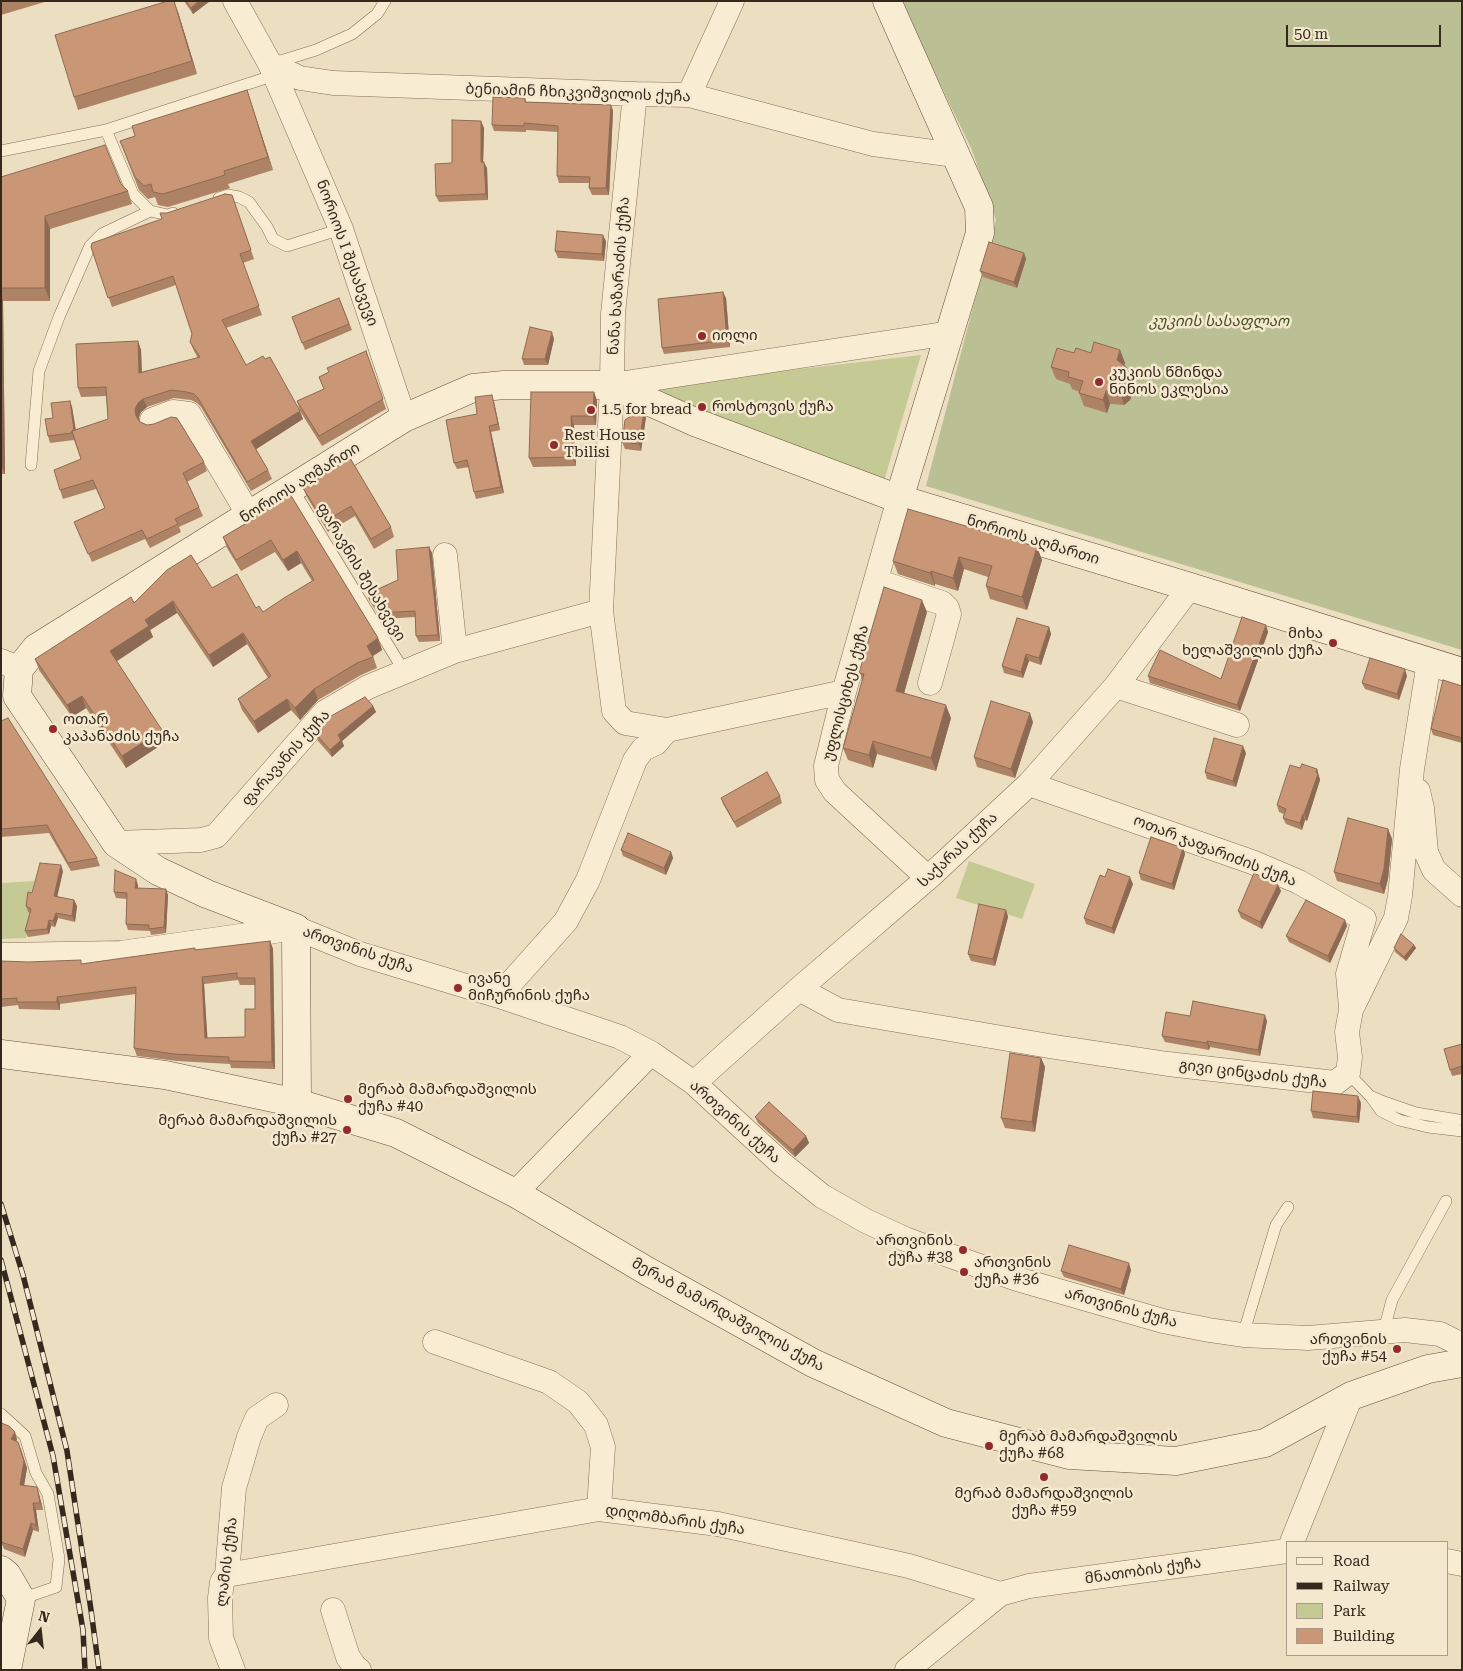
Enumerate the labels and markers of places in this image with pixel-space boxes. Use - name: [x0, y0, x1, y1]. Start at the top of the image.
- place label: იოლი: [712, 327, 758, 345]
- marker: იოლი: [696, 330, 708, 342]
- place label: კუკიის წმინდა ნინოს ეკლესია: [1109, 364, 1229, 399]
- marker: კუკიის წმინდა ნინოს ეკლესია: [1093, 376, 1105, 388]
- place label: როსტოვის ქუჩა: [712, 398, 834, 416]
- place label: 1.5 for bread: [601, 401, 692, 419]
- marker: როსტოვის ქუჩა: [696, 401, 708, 413]
- marker: 1.5 for bread: [585, 404, 597, 416]
- place label: Rest House Tbilisi: [564, 427, 645, 462]
- marker: Rest House Tbilisi: [548, 439, 560, 451]
- place label: მიხა ხელაშვილის ქუჩა: [1182, 625, 1323, 660]
- marker: მიხა ხელაშვილის ქუჩა: [1327, 637, 1339, 649]
- place label: ოთარ კაპანაძის ქუჩა: [63, 711, 180, 746]
- marker: ოთარ კაპანაძის ქუჩა: [47, 723, 59, 735]
- place label: ივანე მიჩურინის ქუჩა: [468, 970, 590, 1005]
- marker: ივანე მიჩურინის ქუჩა: [452, 982, 464, 994]
- place label: მერაბ მამარდაშვილის ქუჩა #40: [358, 1081, 537, 1116]
- marker: მერაბ მამარდაშვილის ქუჩა #40: [342, 1093, 354, 1105]
- place label: მერაბ მამარდაშვილის ქუჩა #27: [158, 1112, 337, 1147]
- marker: მერაბ მამარდაშვილის ქუჩა #27: [341, 1124, 353, 1136]
- place label: ართვინის ქუჩა #38: [876, 1232, 953, 1267]
- marker: ართვინის ქუჩა #38: [957, 1244, 969, 1256]
- place label: ართვინის ქუჩა #36: [974, 1254, 1051, 1289]
- marker: ართვინის ქუჩა #36: [958, 1266, 970, 1278]
- place label: ართვინის ქუჩა #54: [1310, 1331, 1387, 1366]
- marker: ართვინის ქუჩა #54: [1391, 1343, 1403, 1355]
- place label: მერაბ მამარდაშვილის ქუჩა #68: [999, 1428, 1178, 1463]
- marker: მერაბ მამარდაშვილის ქუჩა #68: [983, 1440, 995, 1452]
- marker: მერაბ მამარდაშვილის ქუჩა #59: [1038, 1471, 1050, 1483]
- place label: მერაბ მამარდაშვილის ქუჩა #59: [955, 1485, 1133, 1520]

